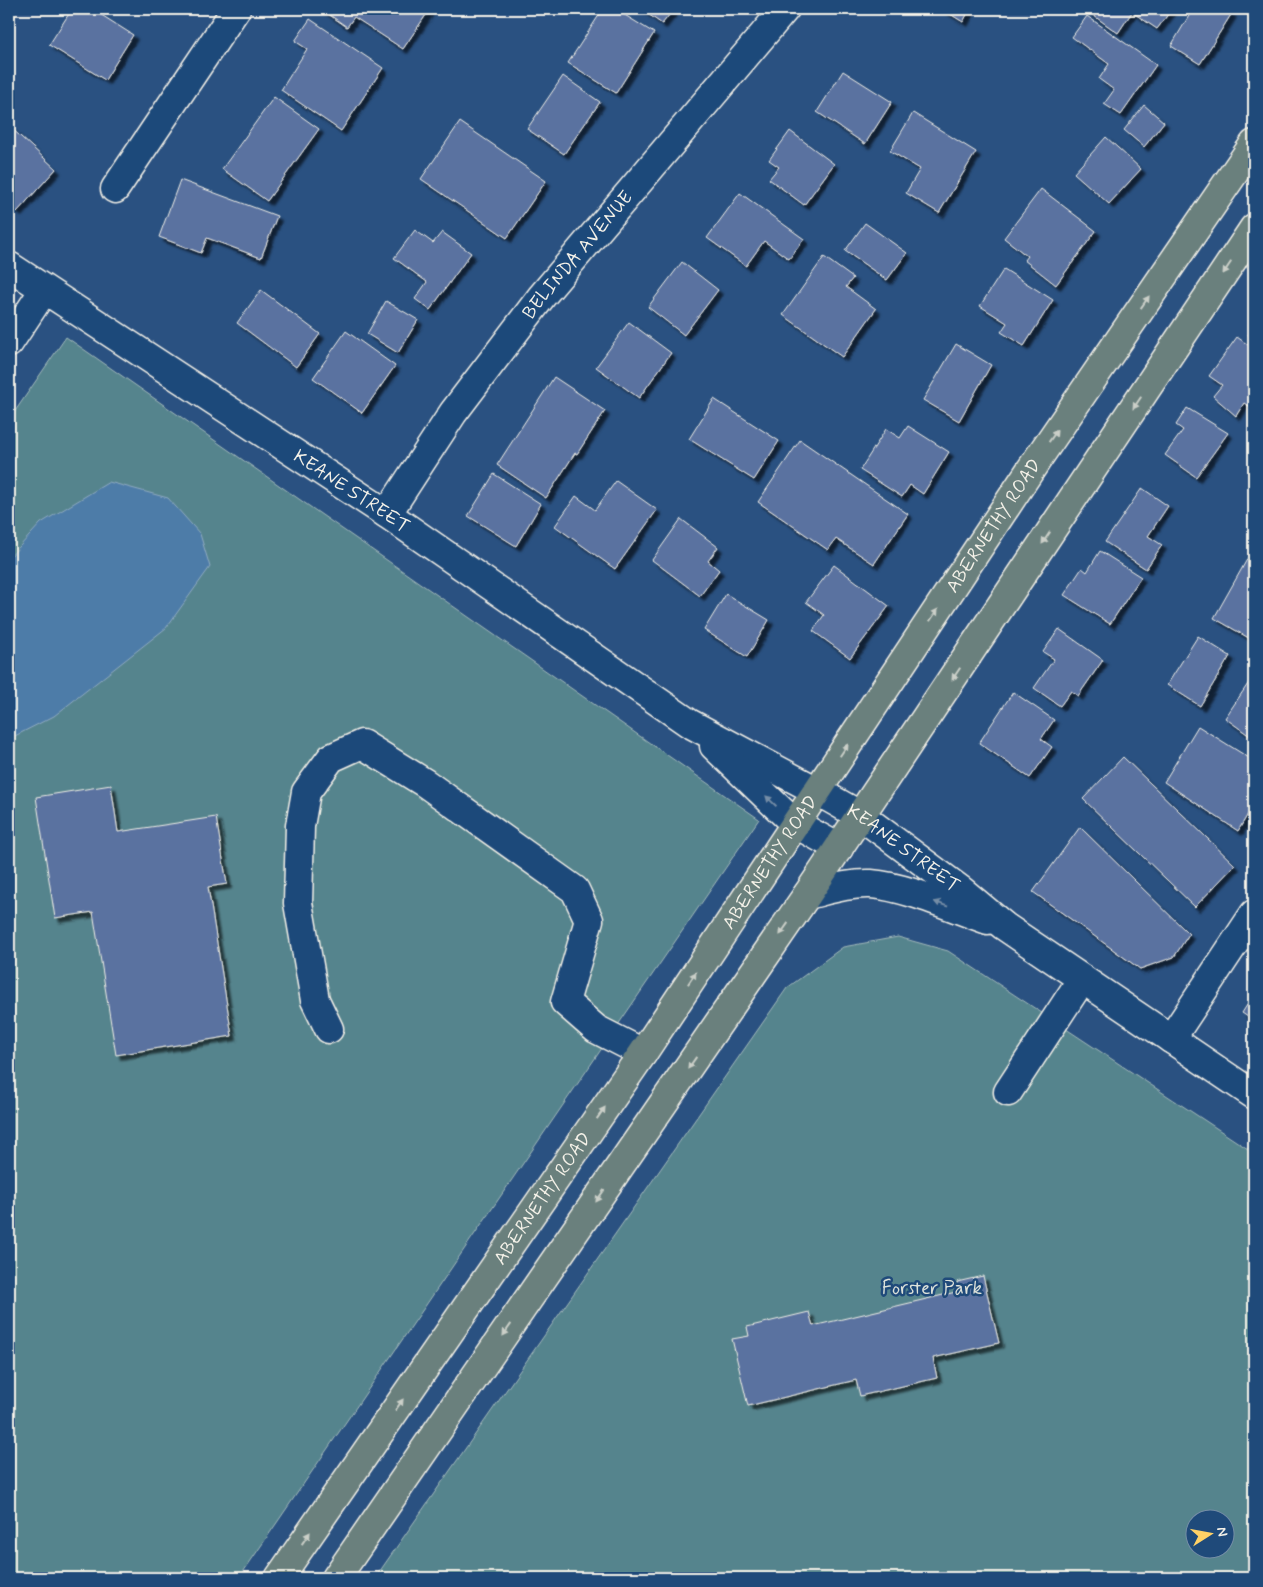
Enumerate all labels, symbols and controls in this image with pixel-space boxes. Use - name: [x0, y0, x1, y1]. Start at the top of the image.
- street label: BELINDA AVENUE: [516, 185, 638, 324]
- one-way arrow: [1222, 262, 1232, 275]
- one-way arrow: [1140, 295, 1150, 309]
- one-way arrow: [1132, 397, 1141, 410]
- one-way arrow: [1048, 429, 1058, 443]
- street label: KEANE STREET: [289, 443, 415, 539]
- street label: ABERNETHY ROAD: [940, 454, 1047, 598]
- one-way arrow: [1041, 532, 1051, 545]
- one-way arrow: [929, 608, 939, 621]
- one-way arrow: [951, 667, 961, 680]
- one-way arrow: [839, 743, 849, 757]
- street label: ABERNETHY ROAD: [716, 790, 823, 934]
- one-way arrow: [765, 795, 777, 807]
- street label: KEANE STREET: [842, 798, 965, 898]
- one-way arrow: [934, 900, 949, 907]
- one-way arrow: [779, 922, 789, 936]
- one-way arrow: [688, 972, 697, 985]
- one-way arrow: [687, 1056, 697, 1069]
- one-way arrow: [597, 1106, 606, 1120]
- street label: ABERNETHY ROAD: [487, 1127, 597, 1270]
- one-way arrow: [595, 1190, 605, 1203]
- park label: Forster Park: [882, 1276, 983, 1301]
- one-way arrow: [502, 1323, 512, 1337]
- one-way arrow: [394, 1398, 404, 1412]
- north arrow: [1186, 1510, 1236, 1560]
- text: N: [1212, 1525, 1232, 1538]
- one-way arrow: [301, 1531, 311, 1545]

